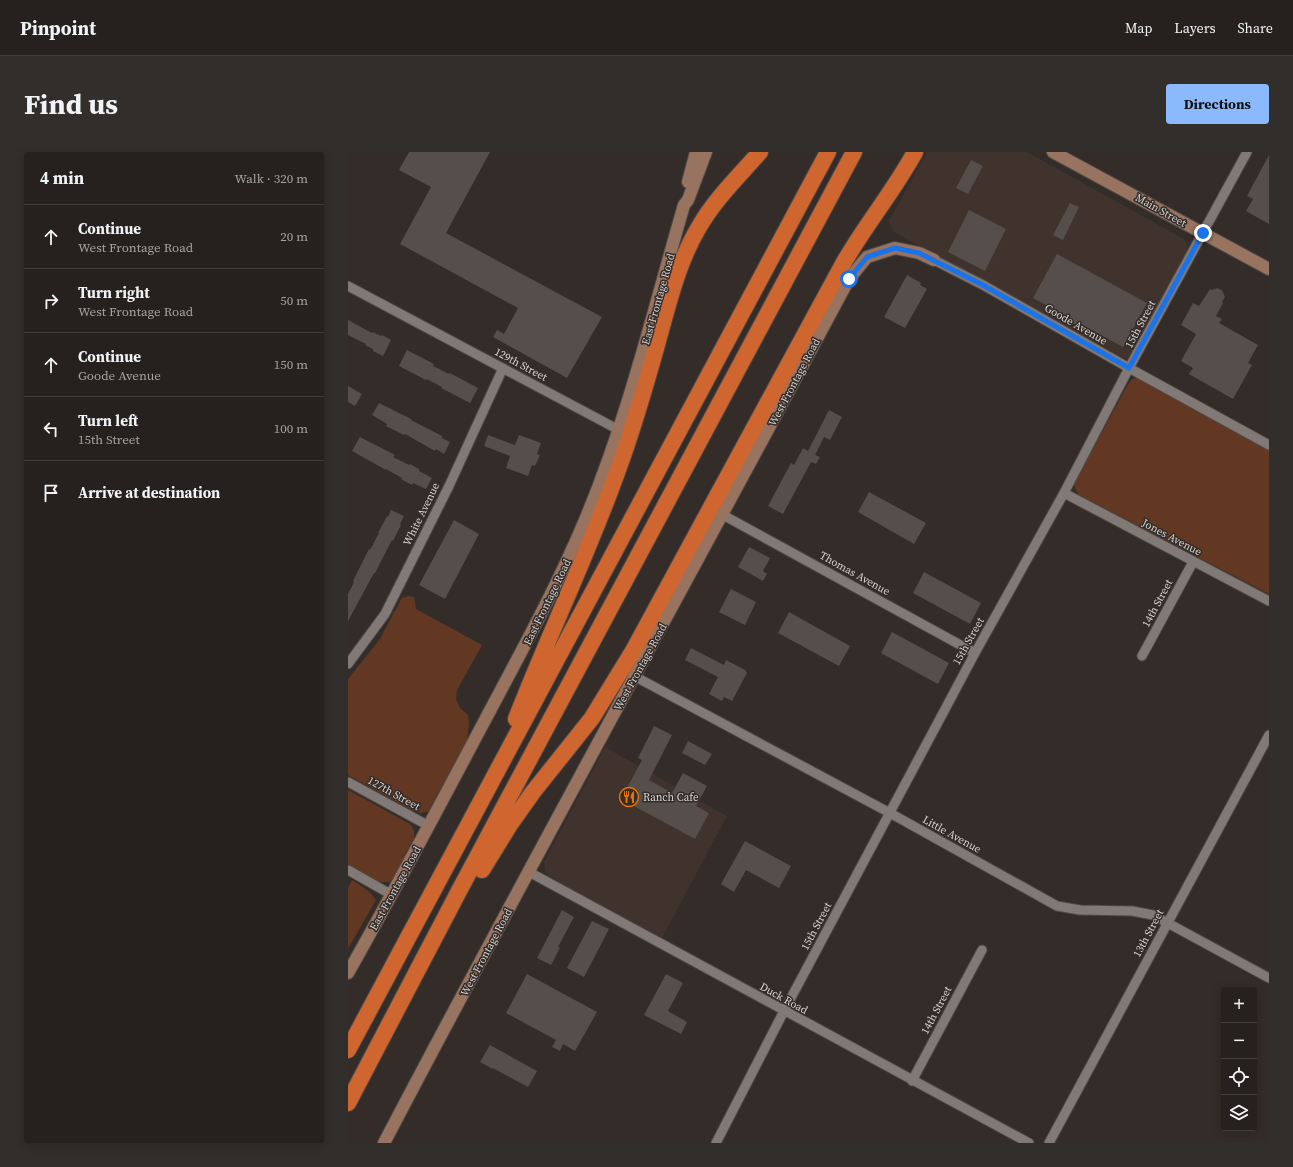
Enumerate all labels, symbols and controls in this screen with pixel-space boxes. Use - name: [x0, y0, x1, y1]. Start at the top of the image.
- text: Pinpoint: [20, 15, 96, 41]
- text: Map: [1125, 18, 1152, 38]
- text: Layers: [1174, 18, 1216, 38]
- text: Share: [1238, 18, 1273, 38]
- button: Directions: [1166, 84, 1269, 124]
- text: Find us: [24, 85, 118, 123]
- text: 4 min: [40, 166, 84, 190]
- text: Walk · 320 m: [235, 170, 308, 187]
- street label: Main Street: [1133, 190, 1189, 231]
- text: Continue: [78, 218, 141, 239]
- route end: [1194, 224, 1212, 242]
- icon: ahead: [40, 226, 62, 248]
- text: 20 m: [280, 228, 308, 245]
- text: West Frontage Road: [78, 239, 193, 256]
- street label: East Frontage Road: [638, 251, 679, 346]
- route start: [840, 270, 858, 288]
- text: Turn right: [78, 282, 150, 303]
- icon: right: [40, 290, 62, 312]
- text: 50 m: [280, 292, 308, 309]
- street label: 15th Street: [1122, 297, 1160, 351]
- street label: Goode Avenue: [1042, 300, 1110, 349]
- text: West Frontage Road: [78, 303, 193, 320]
- street label: West Frontage Road: [765, 335, 824, 429]
- street label: 129th Street: [492, 344, 550, 385]
- text: Continue: [78, 346, 141, 367]
- icon: ahead: [40, 354, 62, 376]
- text: 150 m: [274, 356, 308, 373]
- text: Goode Avenue: [78, 367, 161, 384]
- text: Turn left: [78, 410, 138, 431]
- icon: left: [40, 418, 62, 440]
- text: 100 m: [274, 420, 308, 437]
- text: 15th Street: [78, 431, 140, 448]
- street label: White Avenue: [400, 480, 443, 548]
- icon: arrive: [40, 482, 62, 504]
- text: Arrive at destination: [78, 482, 220, 503]
- street label: Jones Avenue: [1138, 515, 1205, 560]
- street label: Thomas Avenue: [817, 548, 893, 599]
- street label: East Frontage Road: [520, 556, 575, 648]
- street label: 14th Street: [1139, 576, 1177, 630]
- street label: 15th Street: [949, 614, 988, 668]
- street label: West Frontage Road: [610, 620, 671, 713]
- street label: 127th Street: [365, 773, 423, 814]
- restaurant icon: Ranch Cafe: [618, 786, 640, 808]
- place label: Ranch Cafe: [643, 790, 699, 805]
- street label: Little Avenue: [920, 812, 984, 857]
- street label: East Frontage Road: [366, 843, 425, 933]
- street label: 15th Street: [798, 899, 836, 953]
- street label: West Frontage Road: [457, 905, 516, 999]
- street label: 13th Street: [1130, 906, 1168, 960]
- street label: Duck Road: [757, 979, 811, 1018]
- street label: 14th Street: [918, 983, 956, 1037]
- map controls: [1221, 987, 1257, 1131]
- button: +: [1221, 987, 1257, 1023]
- button: −: [1221, 1023, 1257, 1059]
- button: locate: [1221, 1059, 1257, 1095]
- button: layers: [1221, 1095, 1257, 1131]

